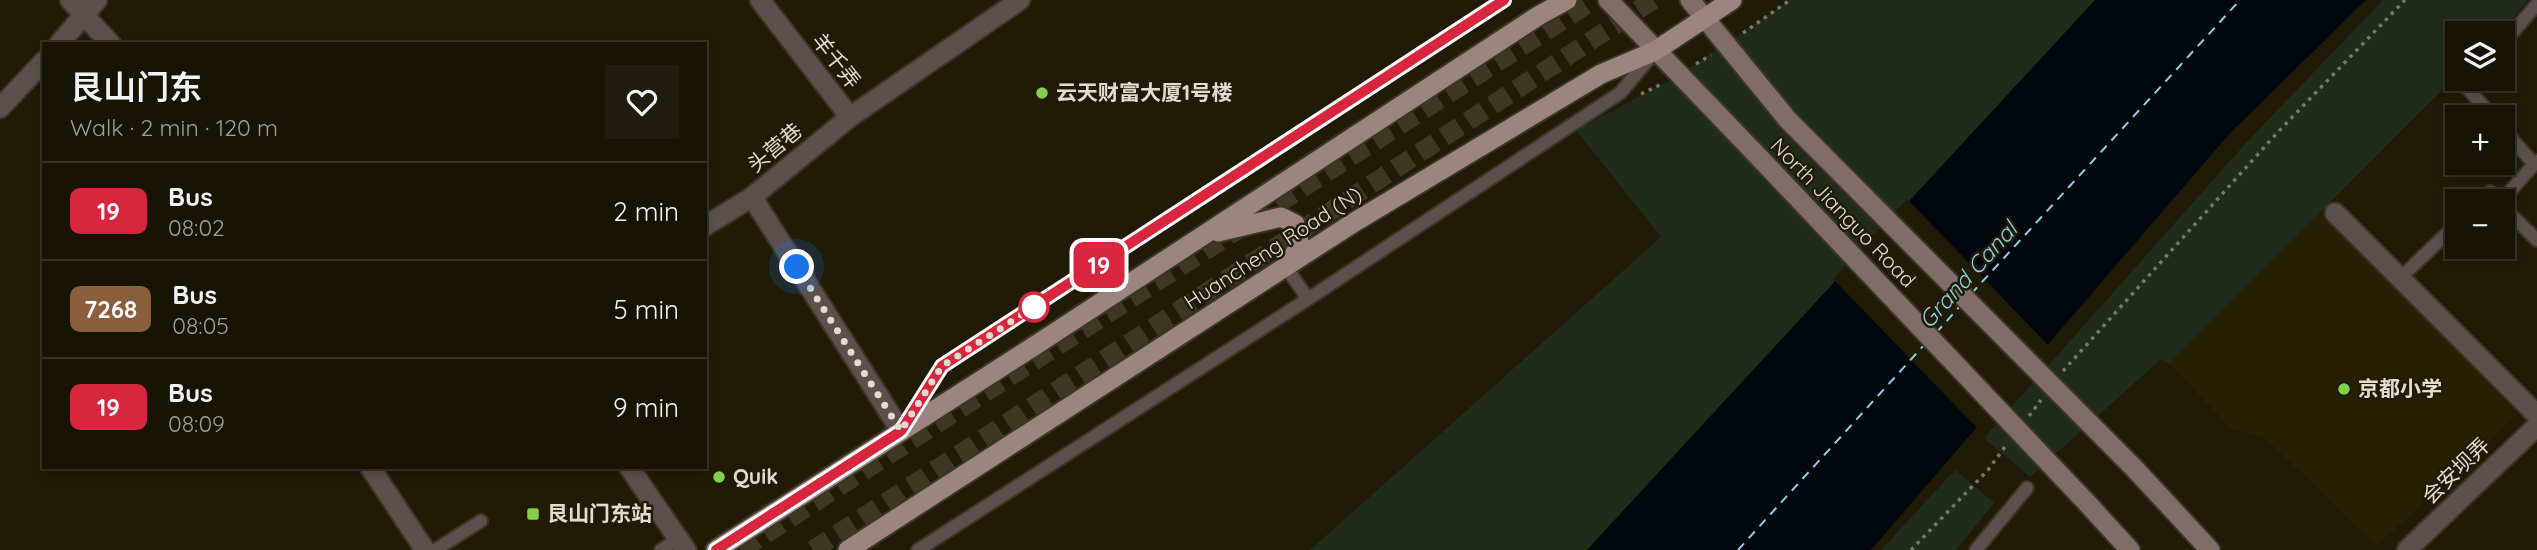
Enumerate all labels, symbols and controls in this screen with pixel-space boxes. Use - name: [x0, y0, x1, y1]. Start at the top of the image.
- map controls: [2445, 21, 2515, 259]
- button: layers: [2445, 21, 2515, 91]
- street label: 羊千弄: [807, 28, 866, 93]
- button: heart: [605, 65, 679, 139]
- text: 艮山门东: [70, 66, 202, 107]
- place label: 云天财富大厦1号楼: [1056, 79, 1232, 105]
- marker: 云天财富大厦1号楼: [1034, 85, 1050, 101]
- button: +: [2445, 105, 2515, 175]
- text: Walk · 2 min · 120 m: [70, 113, 278, 142]
- street label: 头营巷: [742, 117, 807, 177]
- street label: North Jianguo Road: [1766, 132, 1922, 292]
- text: Bus: [168, 180, 213, 213]
- street label: Huancheng Road (N): [1179, 180, 1366, 314]
- button: −: [2445, 189, 2515, 259]
- text: 2 min: [613, 195, 679, 228]
- text: 19: [97, 196, 120, 226]
- text: 08:02: [168, 213, 225, 242]
- water label: Grand Canal: [1912, 213, 2025, 334]
- line badge: 19: [1068, 242, 1130, 288]
- your location: [779, 249, 814, 284]
- text: 19: [1088, 250, 1110, 280]
- text: Bus: [172, 278, 217, 311]
- unlabelled marker: [1019, 292, 1049, 322]
- text: 5 min: [613, 293, 679, 326]
- text: 7268: [84, 294, 137, 324]
- text: 08:05: [172, 311, 229, 340]
- place label: 京都小学: [2358, 375, 2442, 401]
- text: Bus: [168, 376, 213, 409]
- marker: 京都小学: [2336, 381, 2352, 397]
- text: 9 min: [613, 391, 679, 424]
- text: 19: [97, 392, 120, 422]
- text: 08:09: [168, 409, 225, 438]
- street label: 会安坝弄: [2416, 432, 2495, 509]
- place label: Quik: [733, 463, 778, 489]
- marker: Quik: [711, 469, 727, 485]
- place label: 艮山门东站: [547, 500, 652, 526]
- marker: 艮山门东站: [525, 506, 541, 522]

